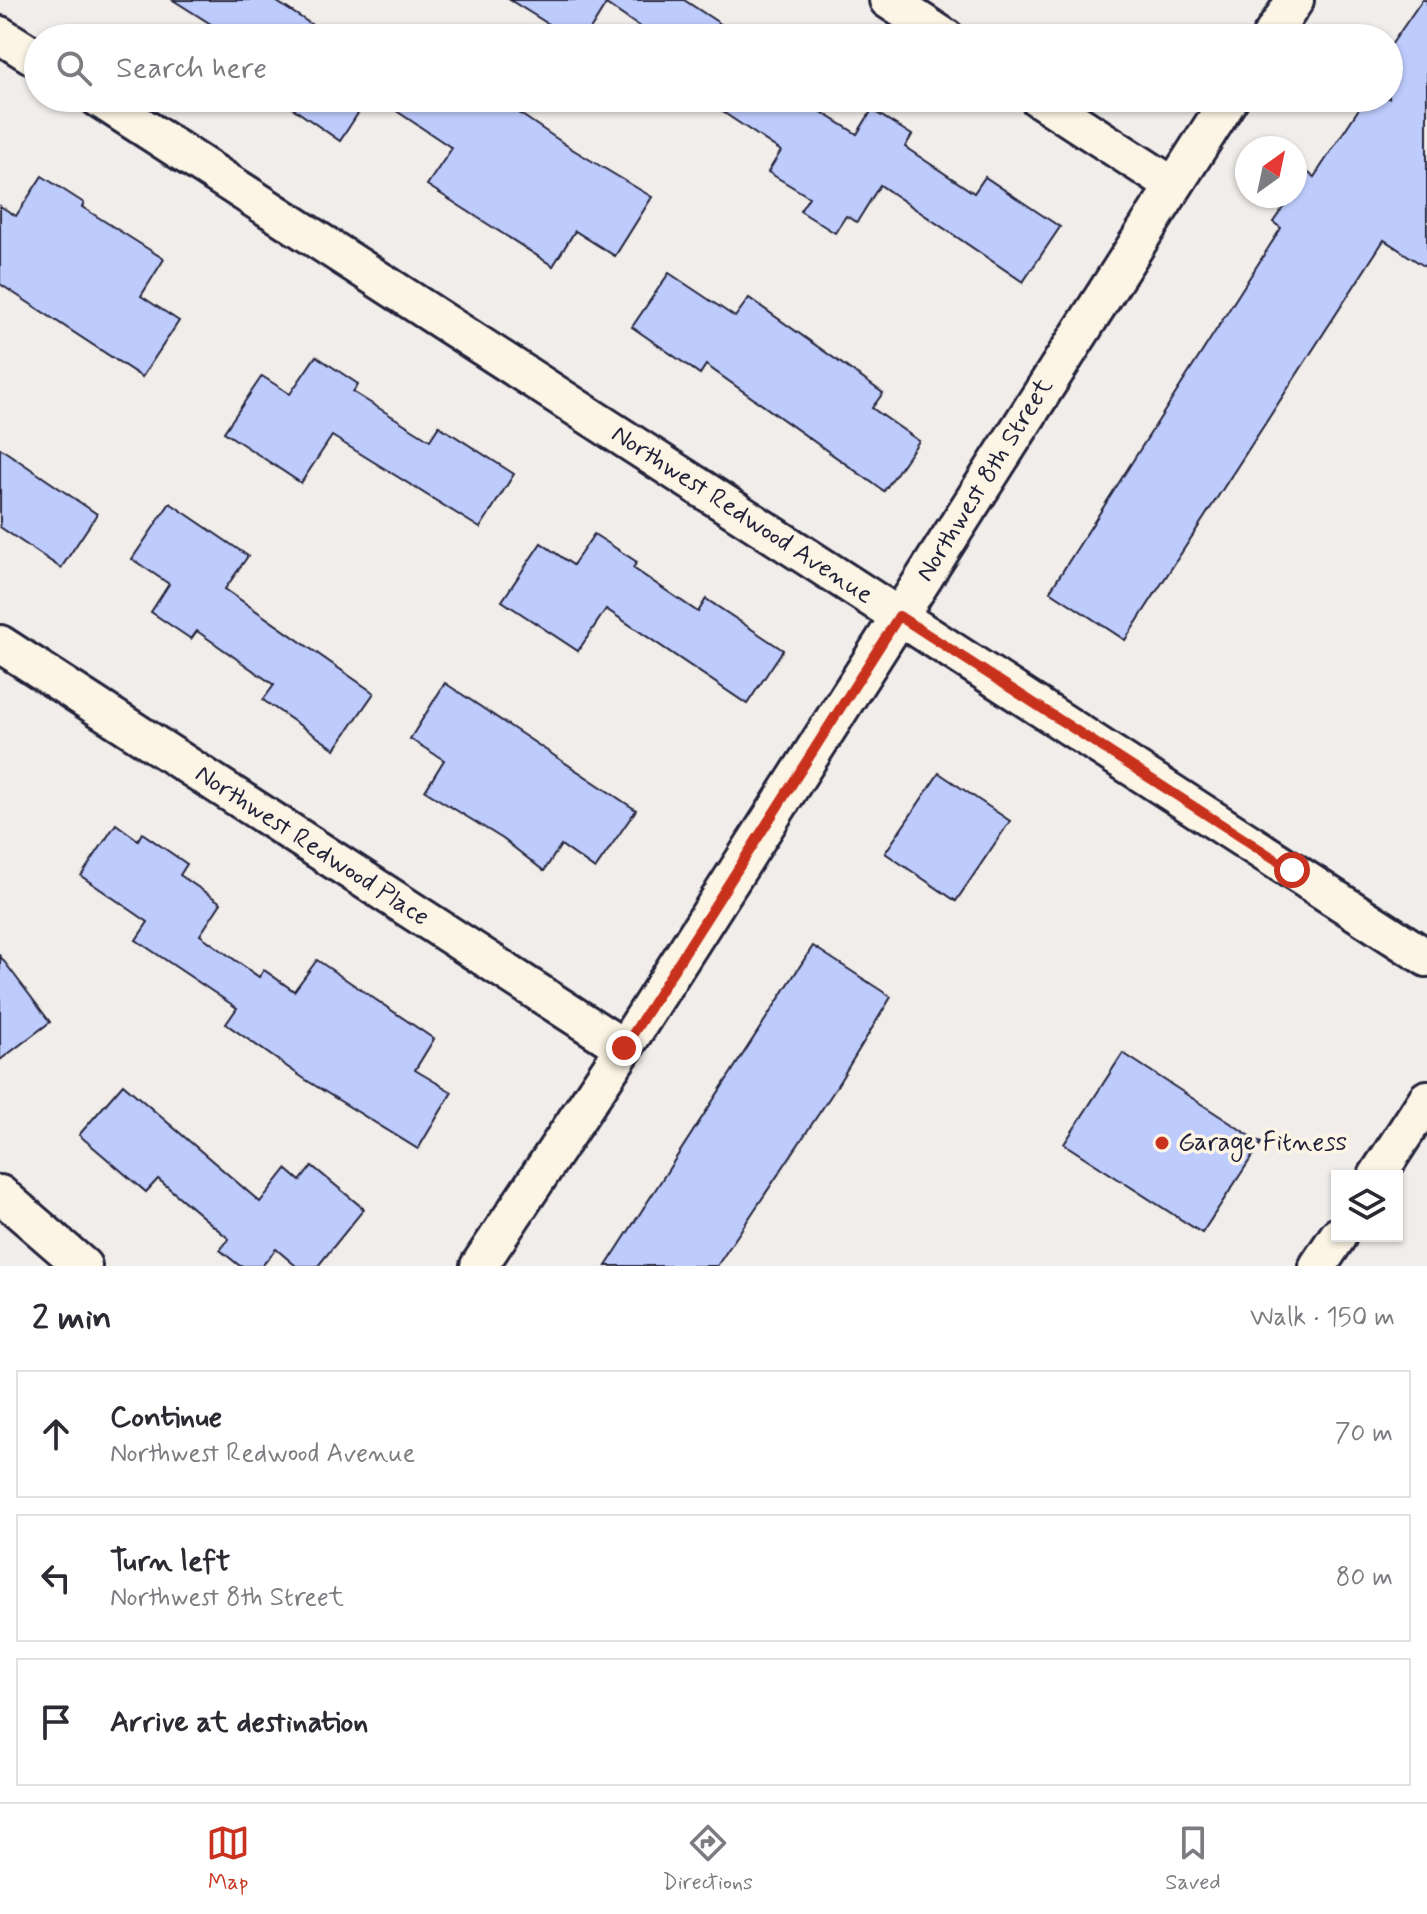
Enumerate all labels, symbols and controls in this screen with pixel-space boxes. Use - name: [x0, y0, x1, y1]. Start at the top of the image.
- search box: [24, 24, 1403, 112]
- icon: search: [52, 46, 96, 90]
- text: Search here: [116, 49, 267, 88]
- north arrow: [1235, 136, 1307, 208]
- street label: Northwest 8th Street: [909, 372, 1061, 588]
- street label: Northwest Redwood Avenue: [605, 418, 879, 613]
- street label: Northwest Redwood Place: [188, 757, 436, 935]
- route start: [1274, 852, 1310, 888]
- route end: [606, 1030, 642, 1066]
- place label: Garage Fitness: [1178, 1126, 1347, 1162]
- marker: Garage Fitness: [1153, 1134, 1171, 1152]
- map controls: [1331, 1170, 1403, 1242]
- button: layers: [1331, 1170, 1403, 1242]
- text: 2 min: [32, 1296, 112, 1341]
- text: Walk · 150 m: [1250, 1301, 1395, 1335]
- text: Continue: [110, 1398, 222, 1437]
- icon: ahead: [34, 1412, 78, 1456]
- text: 70 m: [1335, 1417, 1393, 1451]
- text: Northwest Redwood Avenue: [110, 1437, 415, 1471]
- text: Turn left: [110, 1542, 230, 1581]
- icon: left: [34, 1556, 78, 1600]
- text: 80 m: [1336, 1561, 1393, 1595]
- text: Northwest 8th Street: [110, 1581, 344, 1615]
- icon: arrive: [34, 1700, 78, 1744]
- text: Arrive at destination: [110, 1703, 368, 1742]
- tab: Map: [206, 1821, 250, 1897]
- tab: Directions: [662, 1821, 753, 1897]
- tab: Saved: [1165, 1821, 1221, 1897]

